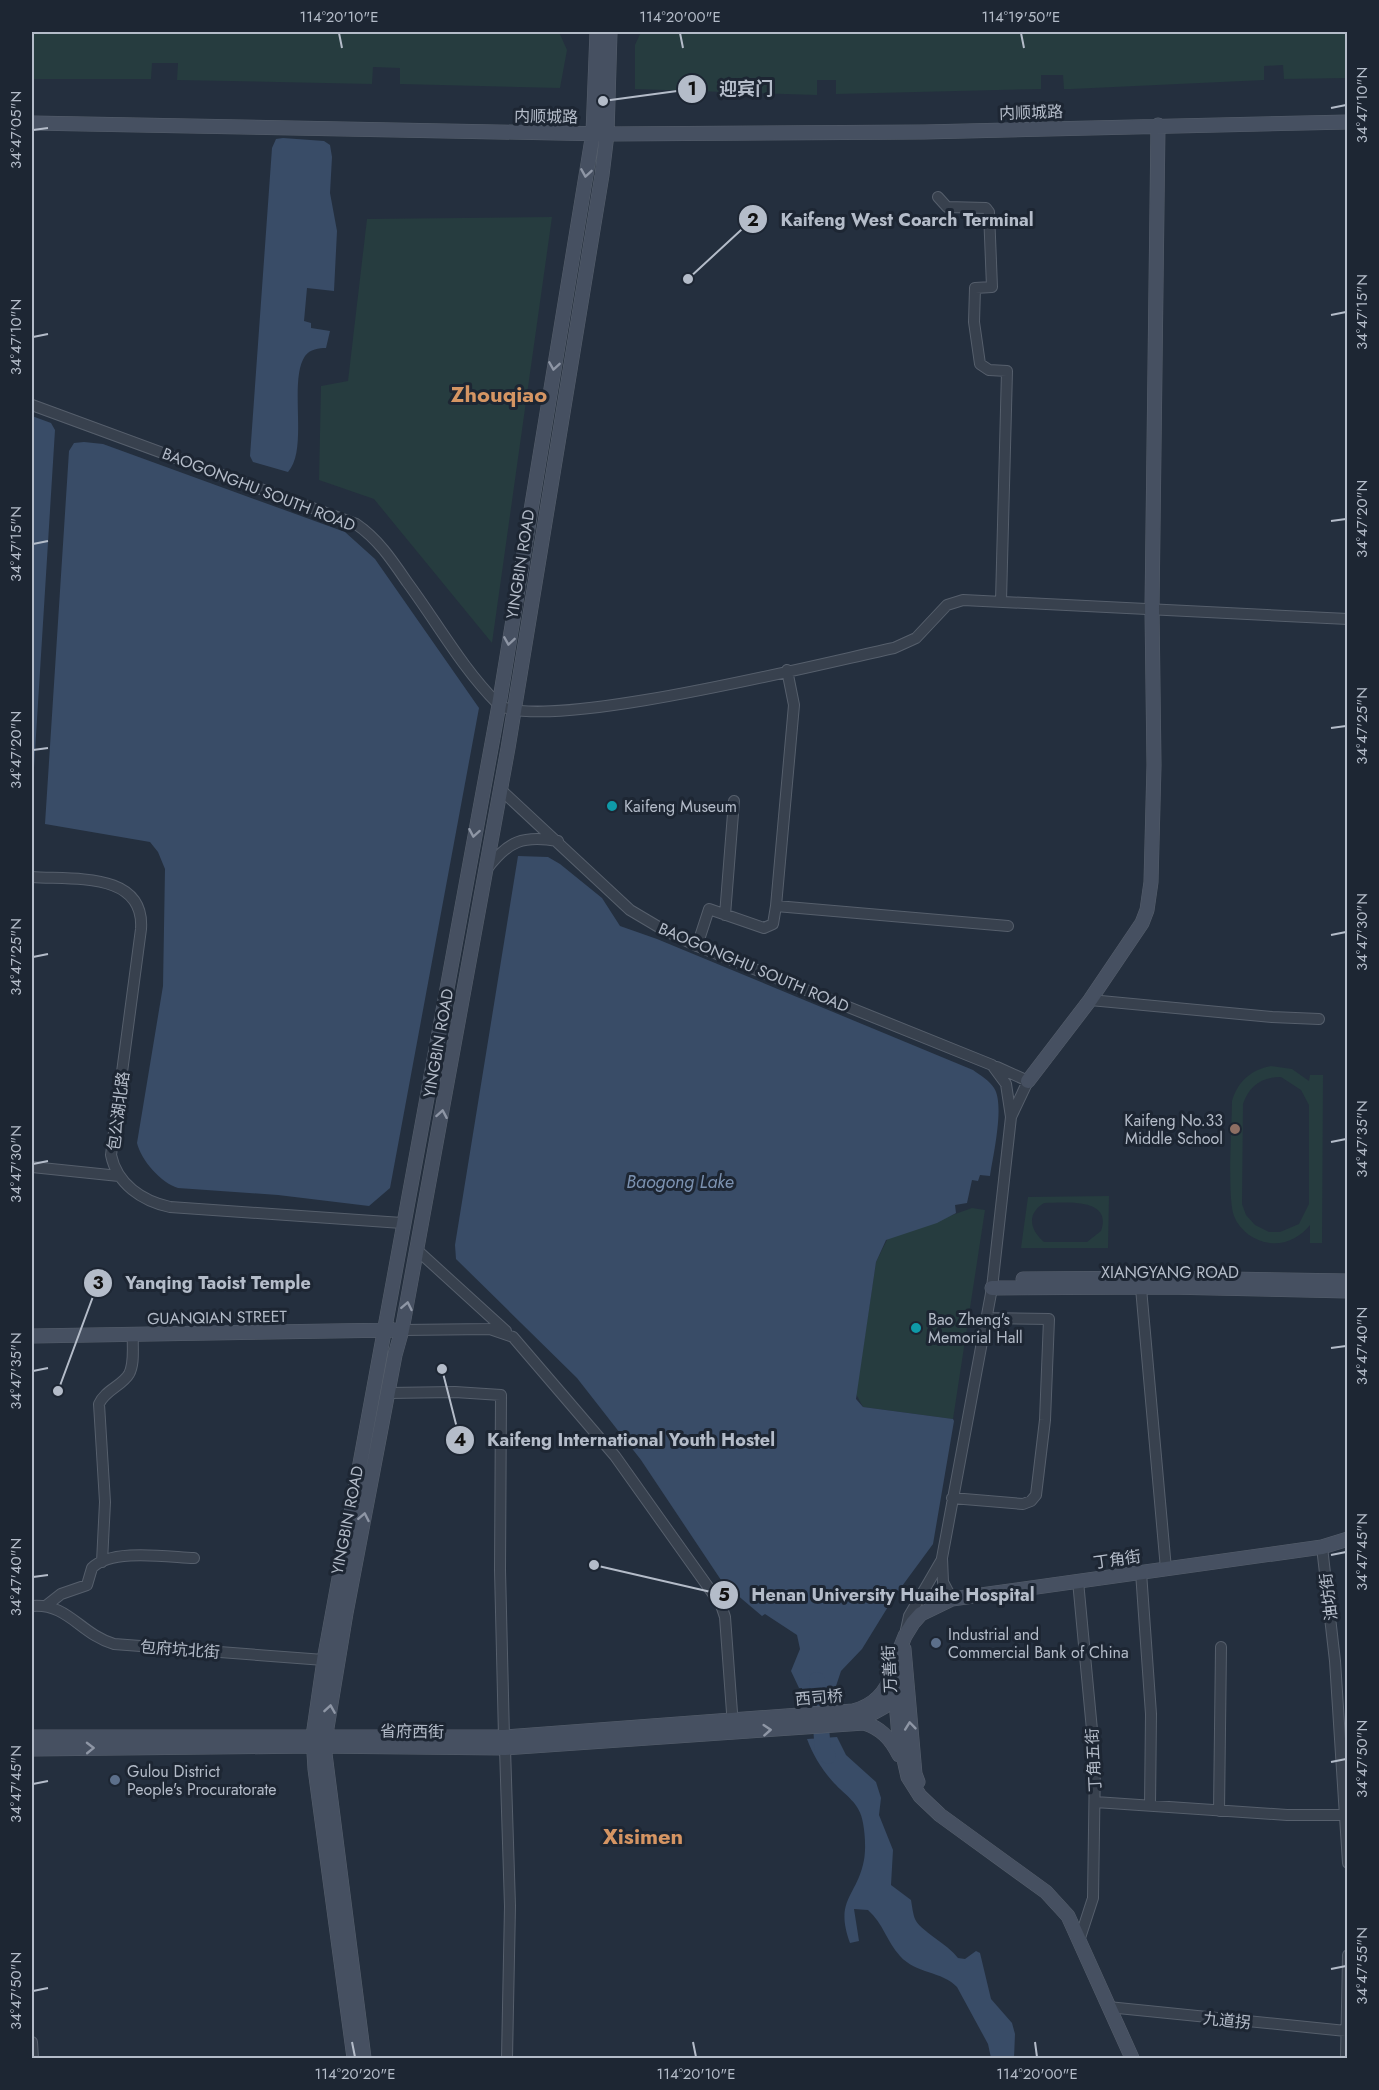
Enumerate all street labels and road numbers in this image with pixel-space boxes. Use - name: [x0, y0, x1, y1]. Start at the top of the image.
- street label: 内顺城路: [999, 100, 1063, 125]
- street label: 内顺城路: [514, 104, 578, 129]
- street label: BAOGONGHU SOUTH ROAD: [159, 442, 359, 537]
- street label: YINGBIN ROAD: [501, 508, 540, 620]
- street label: BAOGONGHU SOUTH ROAD: [655, 917, 853, 1018]
- street label: YINGBIN ROAD: [418, 987, 459, 1099]
- street label: 包公湖北路: [102, 1070, 135, 1152]
- street label: XIANGYANG ROAD: [1101, 1261, 1239, 1284]
- street label: GUANQIAN STREET: [147, 1305, 288, 1330]
- street label: YINGBIN ROAD: [326, 1464, 369, 1576]
- street label: 丁角街: [1092, 1545, 1142, 1574]
- street label: 油坊街: [1314, 1572, 1343, 1622]
- street label: 包府坑北街: [139, 1635, 221, 1664]
- street label: 万善街: [877, 1644, 902, 1694]
- street label: 西司桥: [794, 1684, 844, 1711]
- street label: 省府西街: [380, 1719, 444, 1744]
- street label: 丁角五街: [1080, 1727, 1107, 1793]
- street label: 九道拐: [1202, 2007, 1252, 2034]

